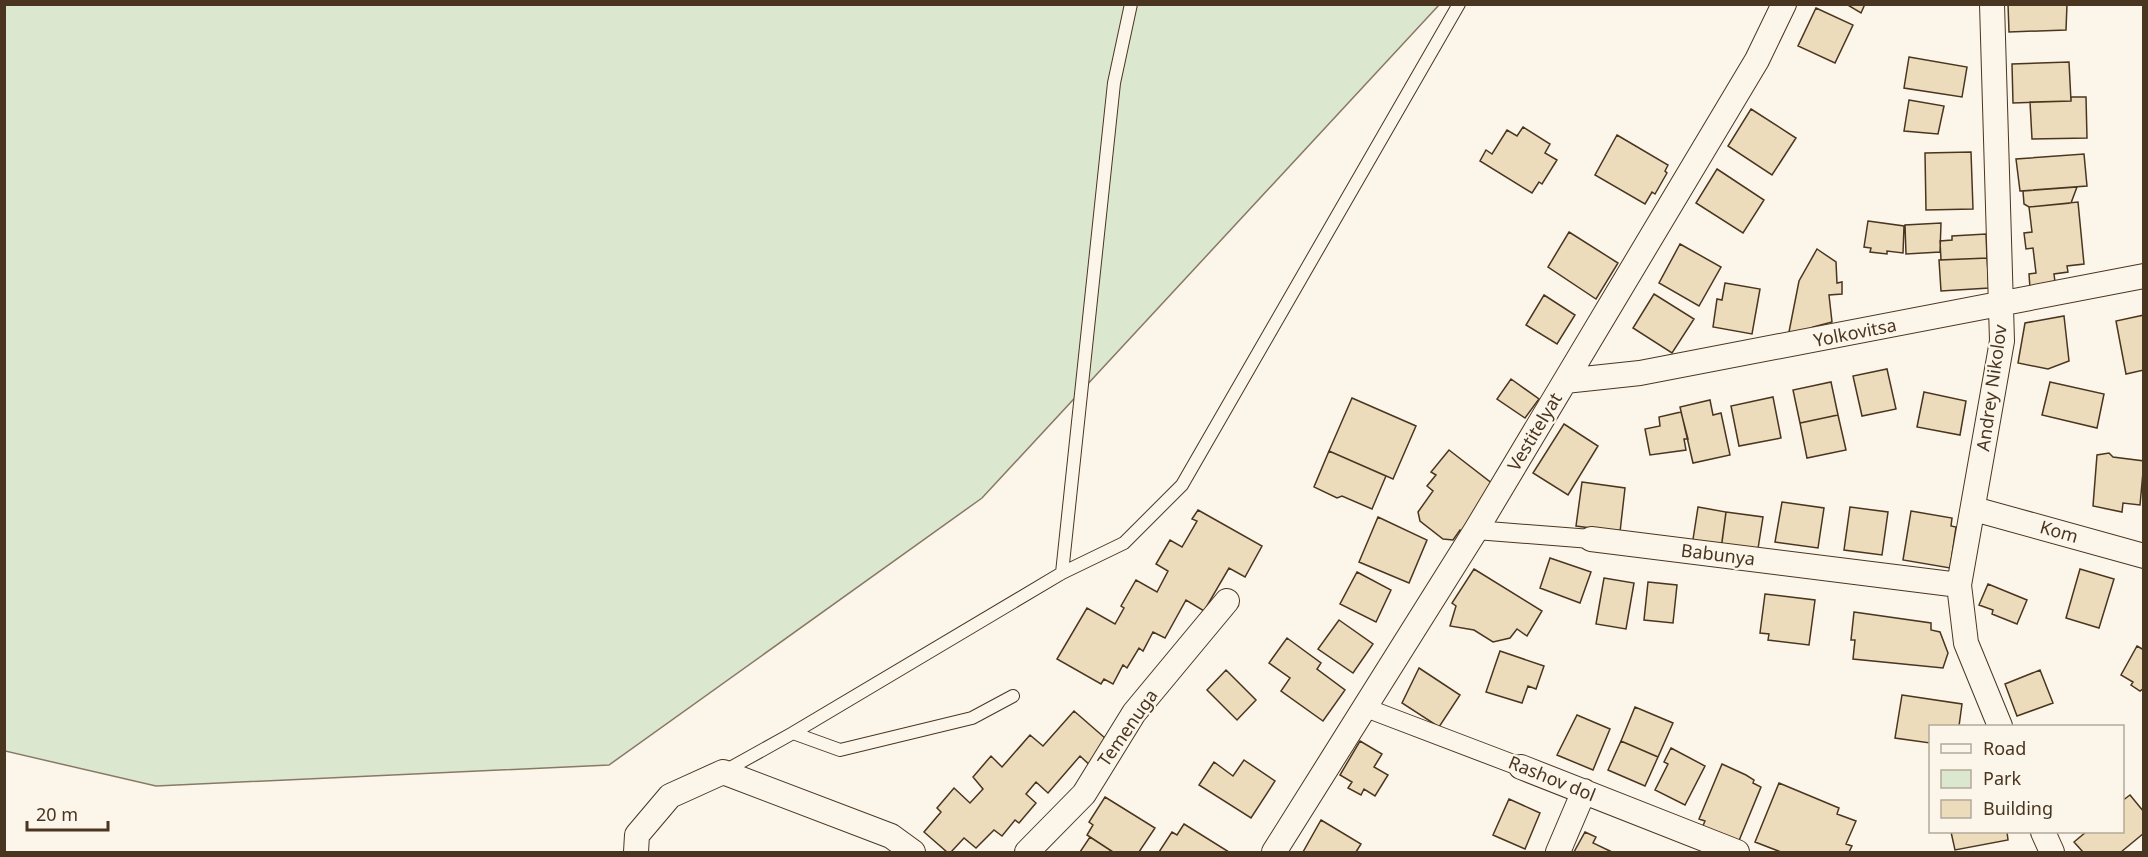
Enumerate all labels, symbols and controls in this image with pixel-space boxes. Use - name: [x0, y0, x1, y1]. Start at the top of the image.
- street label: Yolkovitsa: [1811, 312, 1898, 352]
- street label: Andrey Nikolov: [1970, 322, 2012, 453]
- street label: Vestitelyat: [1501, 387, 1567, 475]
- street label: Kom: [2037, 514, 2081, 548]
- street label: Babunya: [1680, 538, 1757, 570]
- street label: Temenuga: [1092, 684, 1163, 771]
- legend: [1929, 725, 2124, 833]
- text: Road: [1983, 736, 2026, 760]
- street label: Rashov dol: [1505, 750, 1600, 806]
- text: Park: [1983, 766, 2021, 790]
- scale bar: [27, 794, 108, 832]
- text: Building: [1983, 796, 2053, 820]
- text: 20 m: [36, 802, 78, 826]

